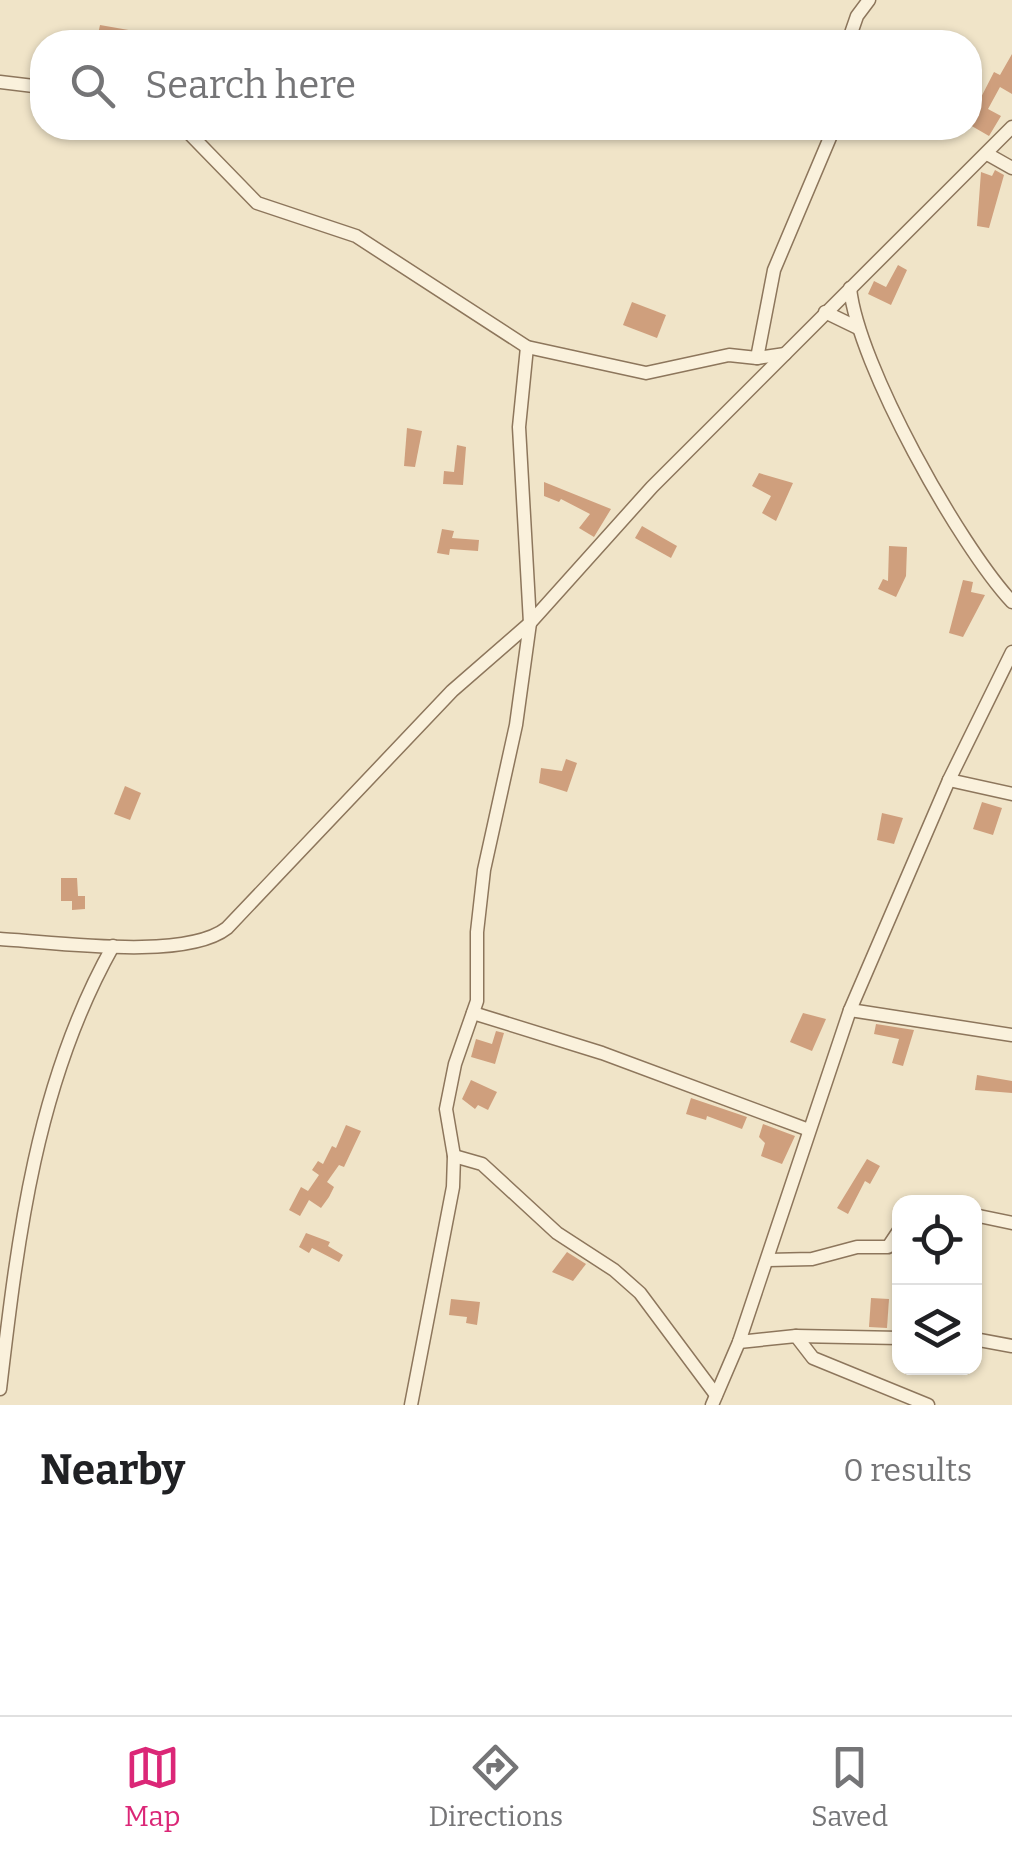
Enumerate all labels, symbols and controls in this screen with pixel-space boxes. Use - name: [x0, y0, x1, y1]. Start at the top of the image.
- search box: [30, 30, 982, 140]
- icon: search: [65, 58, 120, 113]
- text: Search here: [145, 62, 356, 108]
- map controls: [892, 1195, 982, 1375]
- button: locate: [892, 1195, 982, 1285]
- button: layers: [892, 1285, 982, 1375]
- text: Nearby: [40, 1445, 185, 1495]
- text: 0 results: [843, 1451, 972, 1489]
- tab: Map: [124, 1740, 180, 1833]
- tab: Directions: [428, 1740, 563, 1833]
- tab: Saved: [811, 1740, 888, 1833]

